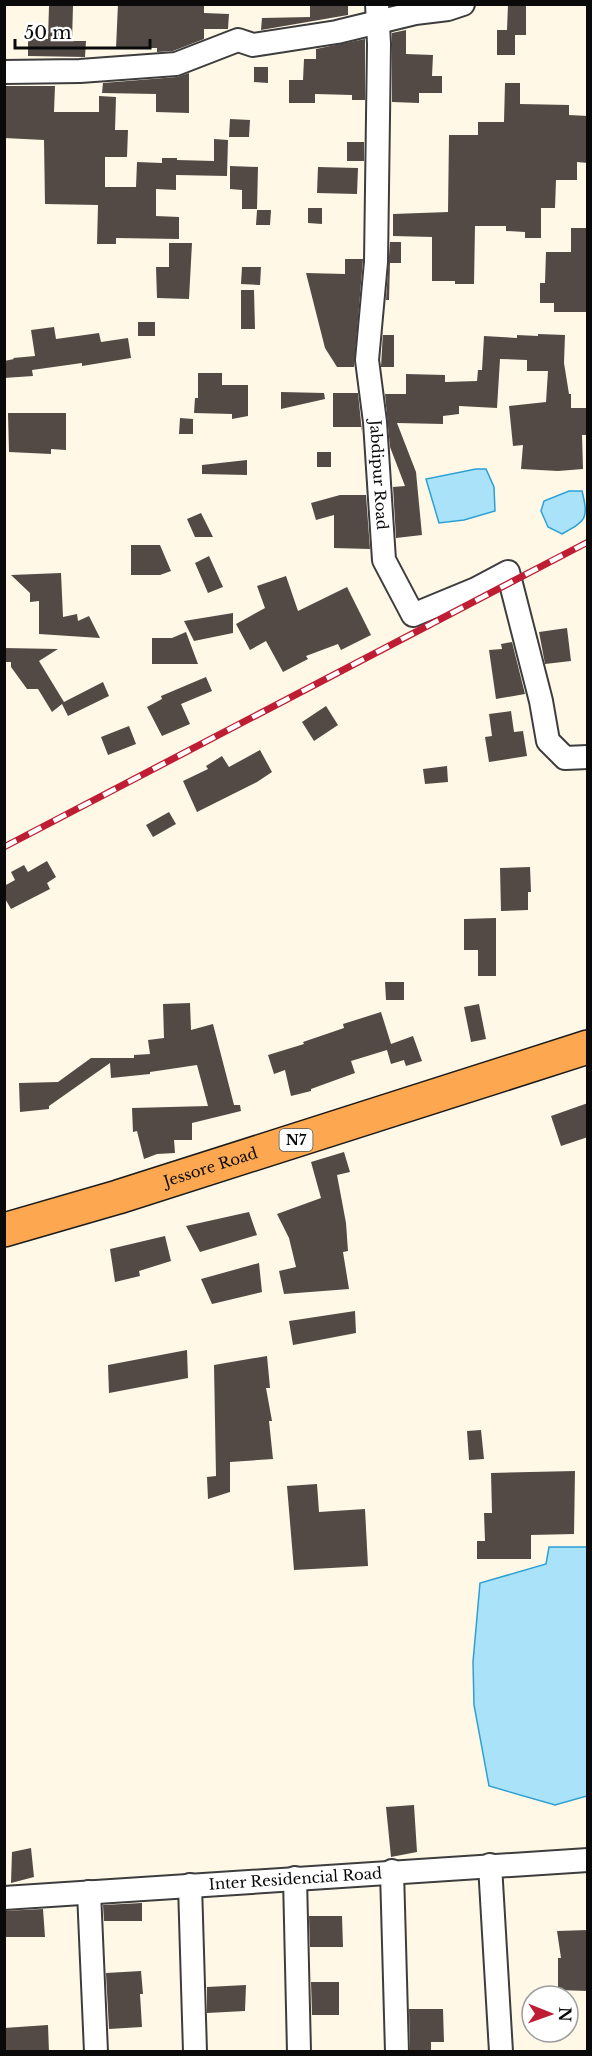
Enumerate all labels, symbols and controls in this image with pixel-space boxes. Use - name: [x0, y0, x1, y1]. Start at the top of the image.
- scale bar: [15, 12, 150, 50]
- text: 50 m: [24, 22, 72, 44]
- street label: Jabdipur Road: [366, 417, 392, 530]
- road number: N7: [280, 1129, 312, 1151]
- street label: Jessore Road: [159, 1143, 260, 1191]
- street label: Inter Residencial Road: [208, 1863, 383, 1894]
- north arrow: [520, 1984, 580, 2044]
- text: N: [555, 2007, 575, 2022]

